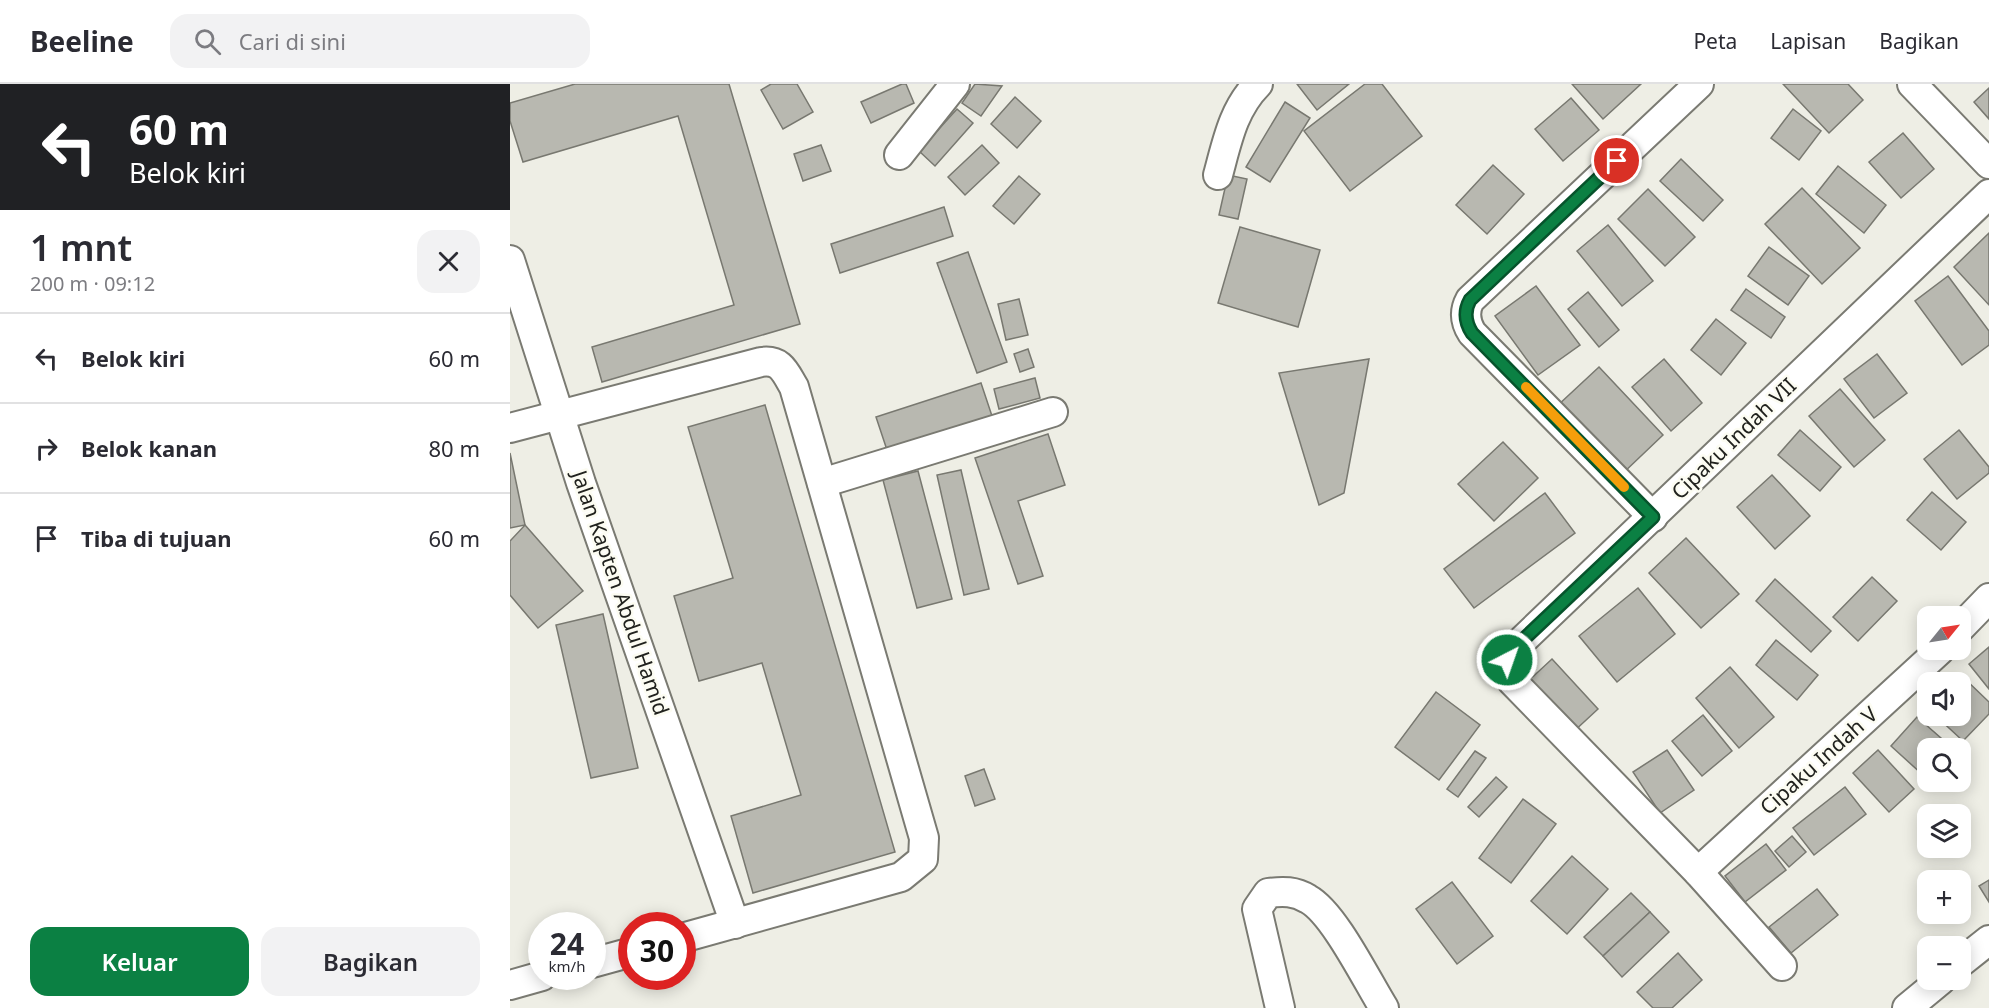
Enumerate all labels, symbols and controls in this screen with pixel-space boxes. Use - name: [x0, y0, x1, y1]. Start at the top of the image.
- search box: [170, 14, 590, 68]
- text: Beeline: [30, 22, 134, 60]
- icon: search: [191, 25, 224, 58]
- text: Cari di sini: [239, 26, 346, 56]
- text: Peta: [1693, 27, 1737, 55]
- text: Lapisan: [1770, 27, 1846, 55]
- text: Bagikan: [1879, 27, 1959, 55]
- text: 60 m: [129, 100, 229, 157]
- icon: left: [30, 108, 108, 186]
- pin: [1591, 135, 1642, 186]
- icon: arrive: [1600, 144, 1633, 177]
- text: Belok kiri: [129, 154, 246, 191]
- text: 1 mnt: [30, 223, 132, 272]
- button: close: [417, 230, 480, 293]
- text: 200 m · 09:12: [30, 270, 155, 297]
- icon: left: [30, 342, 63, 375]
- text: Belok kiri: [81, 343, 185, 373]
- text: 60 m: [429, 343, 480, 373]
- street label: Cipaku Indah VII: [1665, 372, 1802, 505]
- icon: right: [30, 432, 63, 465]
- text: Belok kanan: [81, 433, 217, 463]
- text: 80 m: [429, 433, 480, 463]
- street label: Jalan Kapten Abdul Hamid: [565, 465, 676, 719]
- icon: arrive: [30, 522, 63, 555]
- text: Tiba di tujuan: [81, 523, 231, 553]
- text: 60 m: [429, 523, 480, 553]
- north arrow: [1917, 606, 1971, 660]
- map controls: [1917, 606, 1971, 990]
- position arrow: [1475, 628, 1539, 692]
- button: sound: [1917, 672, 1971, 726]
- street label: Cipaku Indah V: [1754, 700, 1883, 820]
- button: search: [1917, 738, 1971, 792]
- button: layers: [1917, 804, 1971, 858]
- button: +: [1917, 870, 1971, 924]
- speed limit sign: 30: [618, 912, 696, 990]
- text: 24: [550, 923, 584, 964]
- button: Keluar: [30, 927, 249, 996]
- button: Bagikan: [261, 927, 480, 996]
- button: −: [1917, 936, 1971, 990]
- text: km/h: [549, 956, 585, 976]

